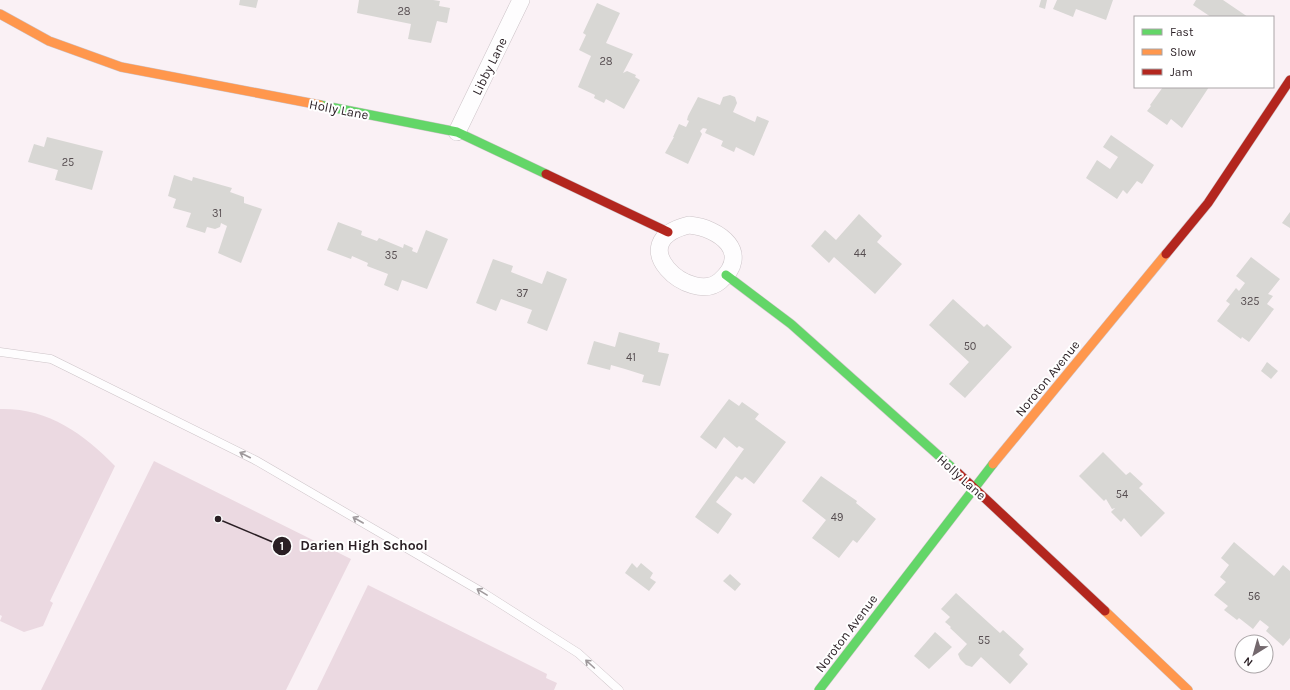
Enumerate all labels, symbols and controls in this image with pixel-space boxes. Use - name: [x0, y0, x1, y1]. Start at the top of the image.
- house number: 28: [397, 5, 411, 18]
- legend: [1134, 16, 1274, 88]
- text: Fast: [1170, 25, 1194, 39]
- street label: Libby Lane: [469, 35, 510, 97]
- text: Slow: [1170, 45, 1196, 59]
- house number: 28: [599, 55, 613, 68]
- text: Jam: [1170, 65, 1193, 79]
- street label: Holly Lane: [308, 96, 370, 123]
- house number: 25: [62, 156, 74, 169]
- house number: 31: [212, 207, 222, 220]
- house number: 44: [854, 247, 866, 260]
- house number: 35: [385, 249, 397, 262]
- house number: 37: [516, 287, 528, 300]
- house number: 325: [1240, 295, 1260, 308]
- street label: Noroton Avenue: [1012, 337, 1083, 419]
- house number: 50: [964, 340, 976, 353]
- house number: 41: [626, 351, 636, 364]
- one-way arrow: [239, 451, 251, 458]
- street label: Holly Lane: [934, 452, 989, 503]
- house number: 54: [1116, 488, 1128, 501]
- house number: 49: [831, 511, 843, 524]
- one-way arrow: [352, 515, 364, 523]
- callout: Darien High School: [272, 533, 436, 559]
- text: Darien High School: [300, 537, 428, 554]
- text: 1: [280, 539, 284, 553]
- one-way arrow: [477, 588, 488, 596]
- house number: 56: [1248, 590, 1260, 603]
- street label: Noroton Avenue: [812, 591, 881, 675]
- house number: 55: [978, 634, 990, 647]
- north arrow: [1234, 634, 1274, 674]
- text: N: [1241, 654, 1255, 669]
- one-way arrow: [585, 659, 596, 668]

